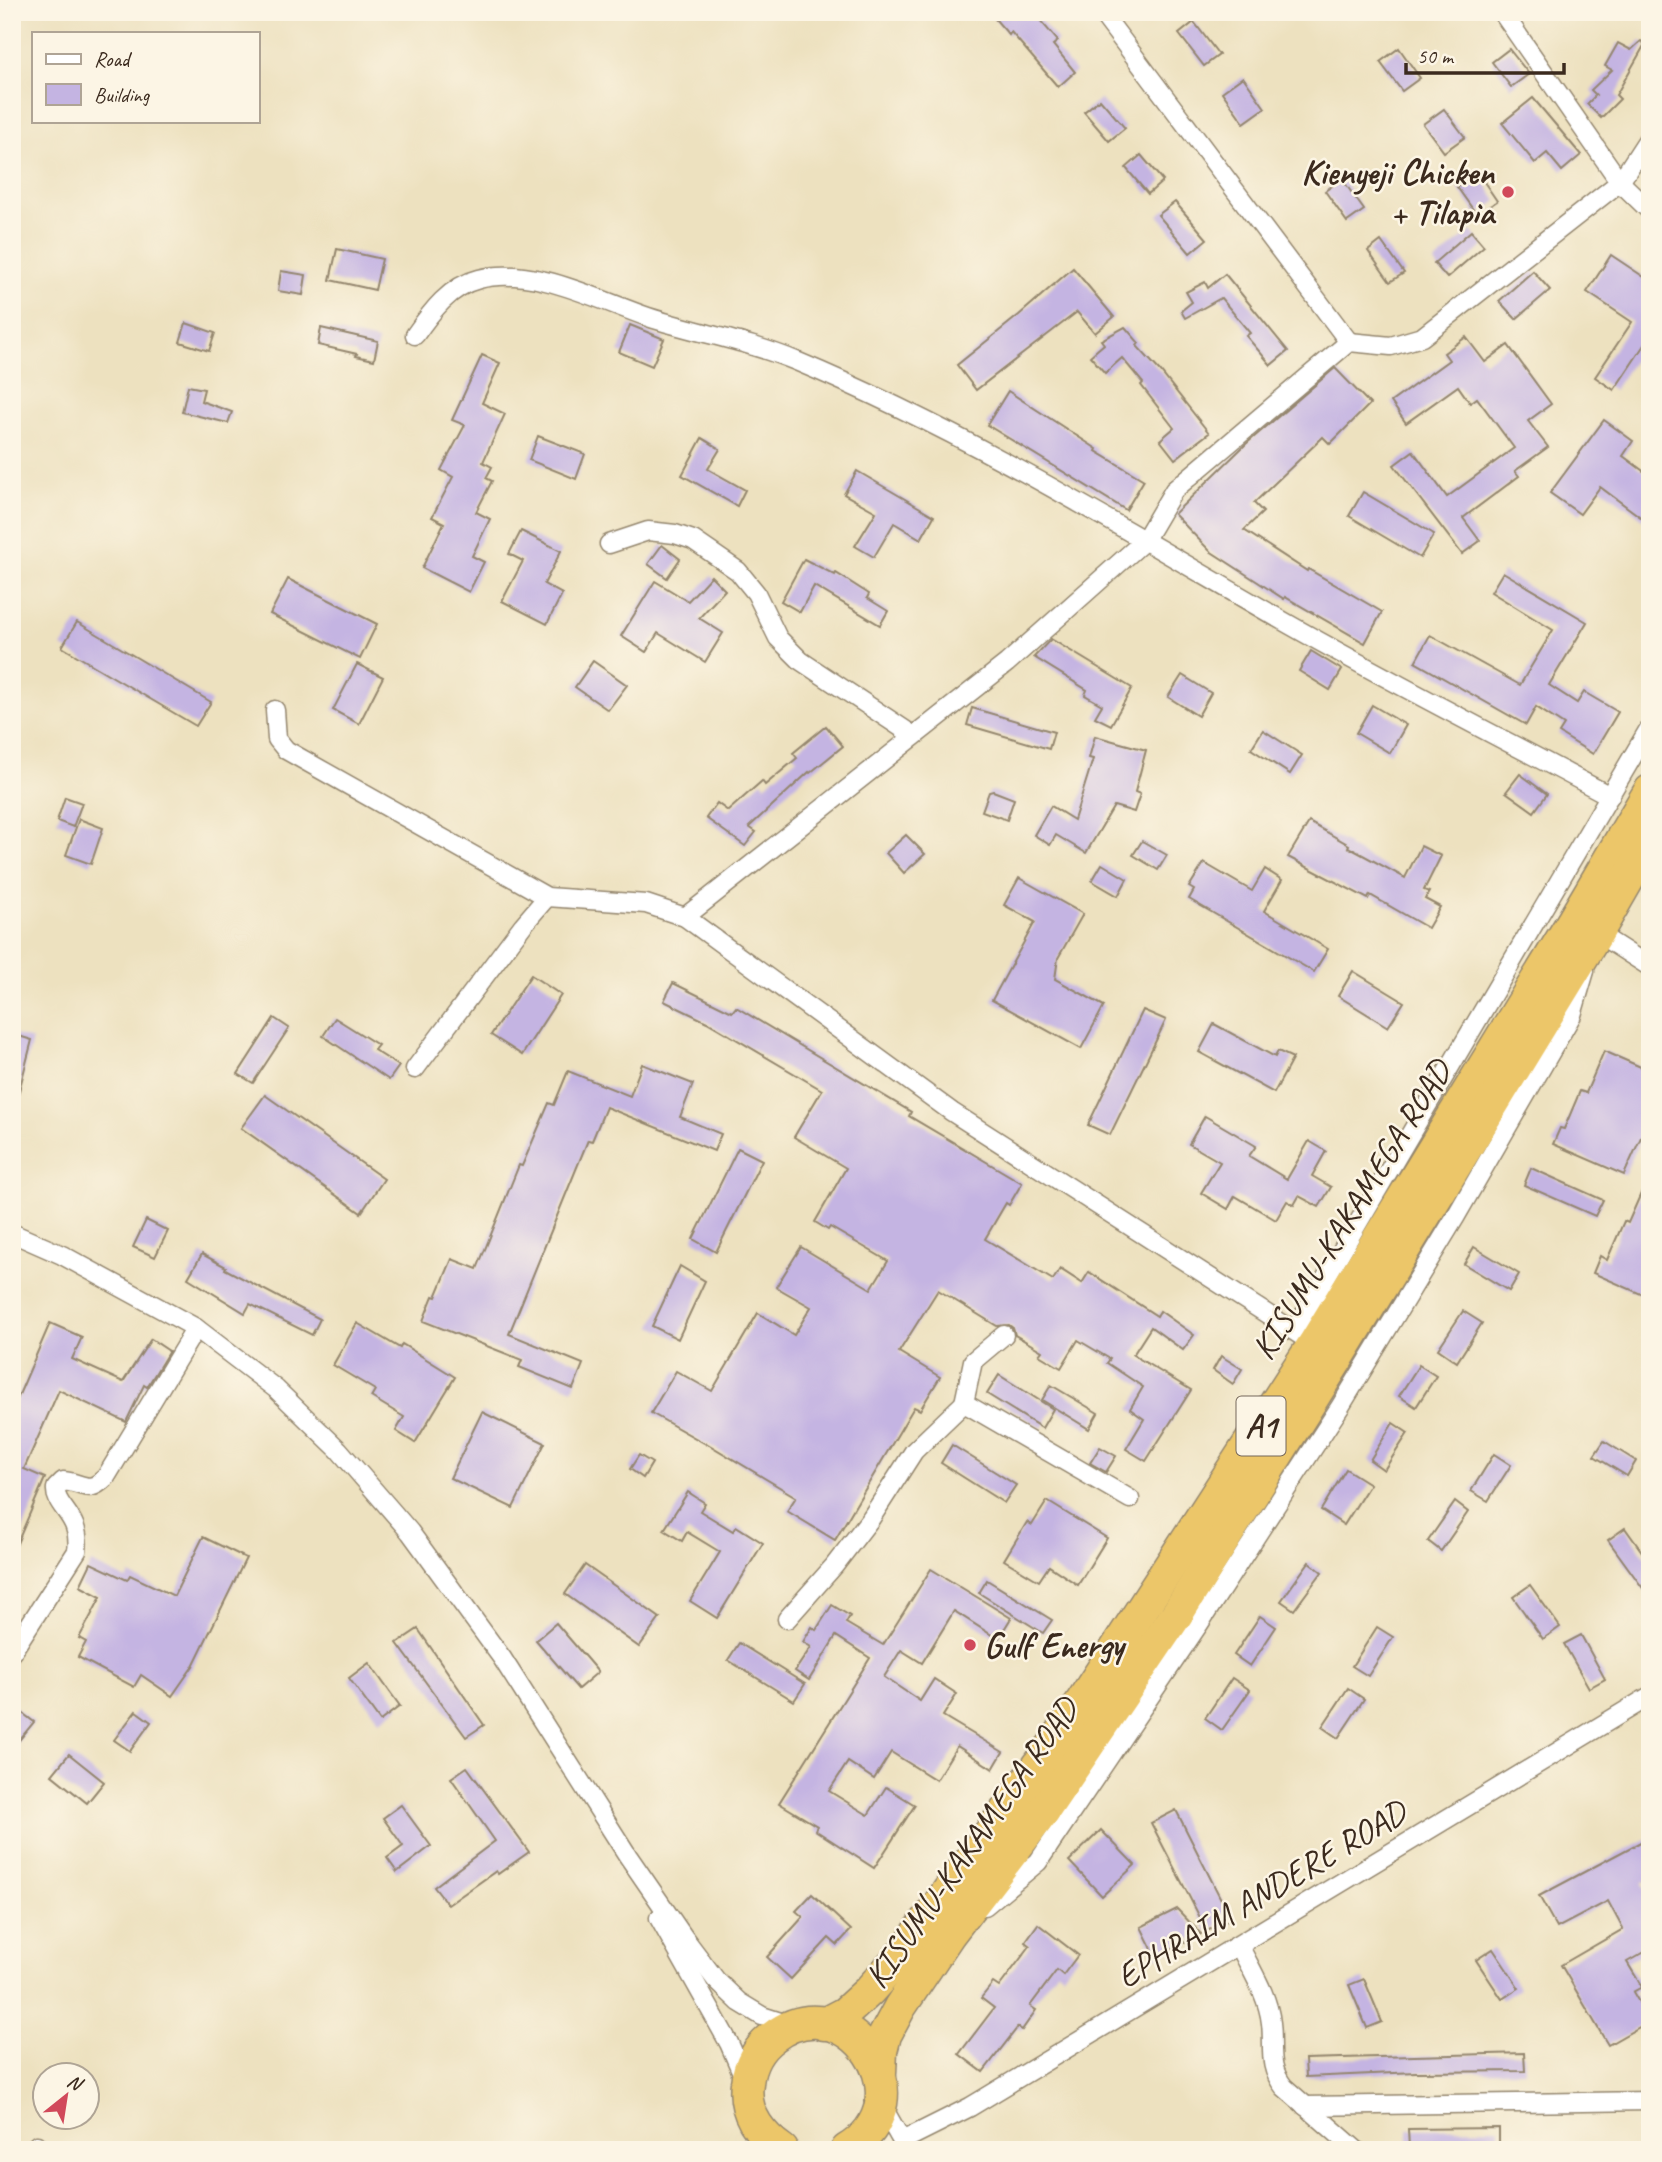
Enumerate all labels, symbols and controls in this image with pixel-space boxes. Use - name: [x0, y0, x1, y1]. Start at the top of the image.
- legend: [32, 32, 259, 122]
- scale bar: [1406, 32, 1564, 76]
- text: 50 m: [1417, 43, 1455, 69]
- text: Road: [94, 46, 133, 72]
- text: Building: [94, 82, 151, 108]
- place label: Kienyeji Chicken + Tilapia: [1301, 150, 1497, 235]
- marker: Kienyeji Chicken + Tilapia: [1500, 184, 1516, 200]
- street label: KISUMU-KAKAMEGA ROAD: [1241, 1050, 1463, 1368]
- road number: A1: [1236, 1396, 1286, 1456]
- place label: Gulf Energy: [984, 1623, 1128, 1668]
- marker: Gulf Energy: [962, 1637, 978, 1653]
- street label: KISUMU-KAKAMEGA ROAD: [854, 1687, 1090, 1997]
- street label: EPHRAIM ANDERE ROAD: [1108, 1788, 1416, 1998]
- north arrow: [32, 2060, 102, 2130]
- text: N: [63, 2069, 88, 2097]

